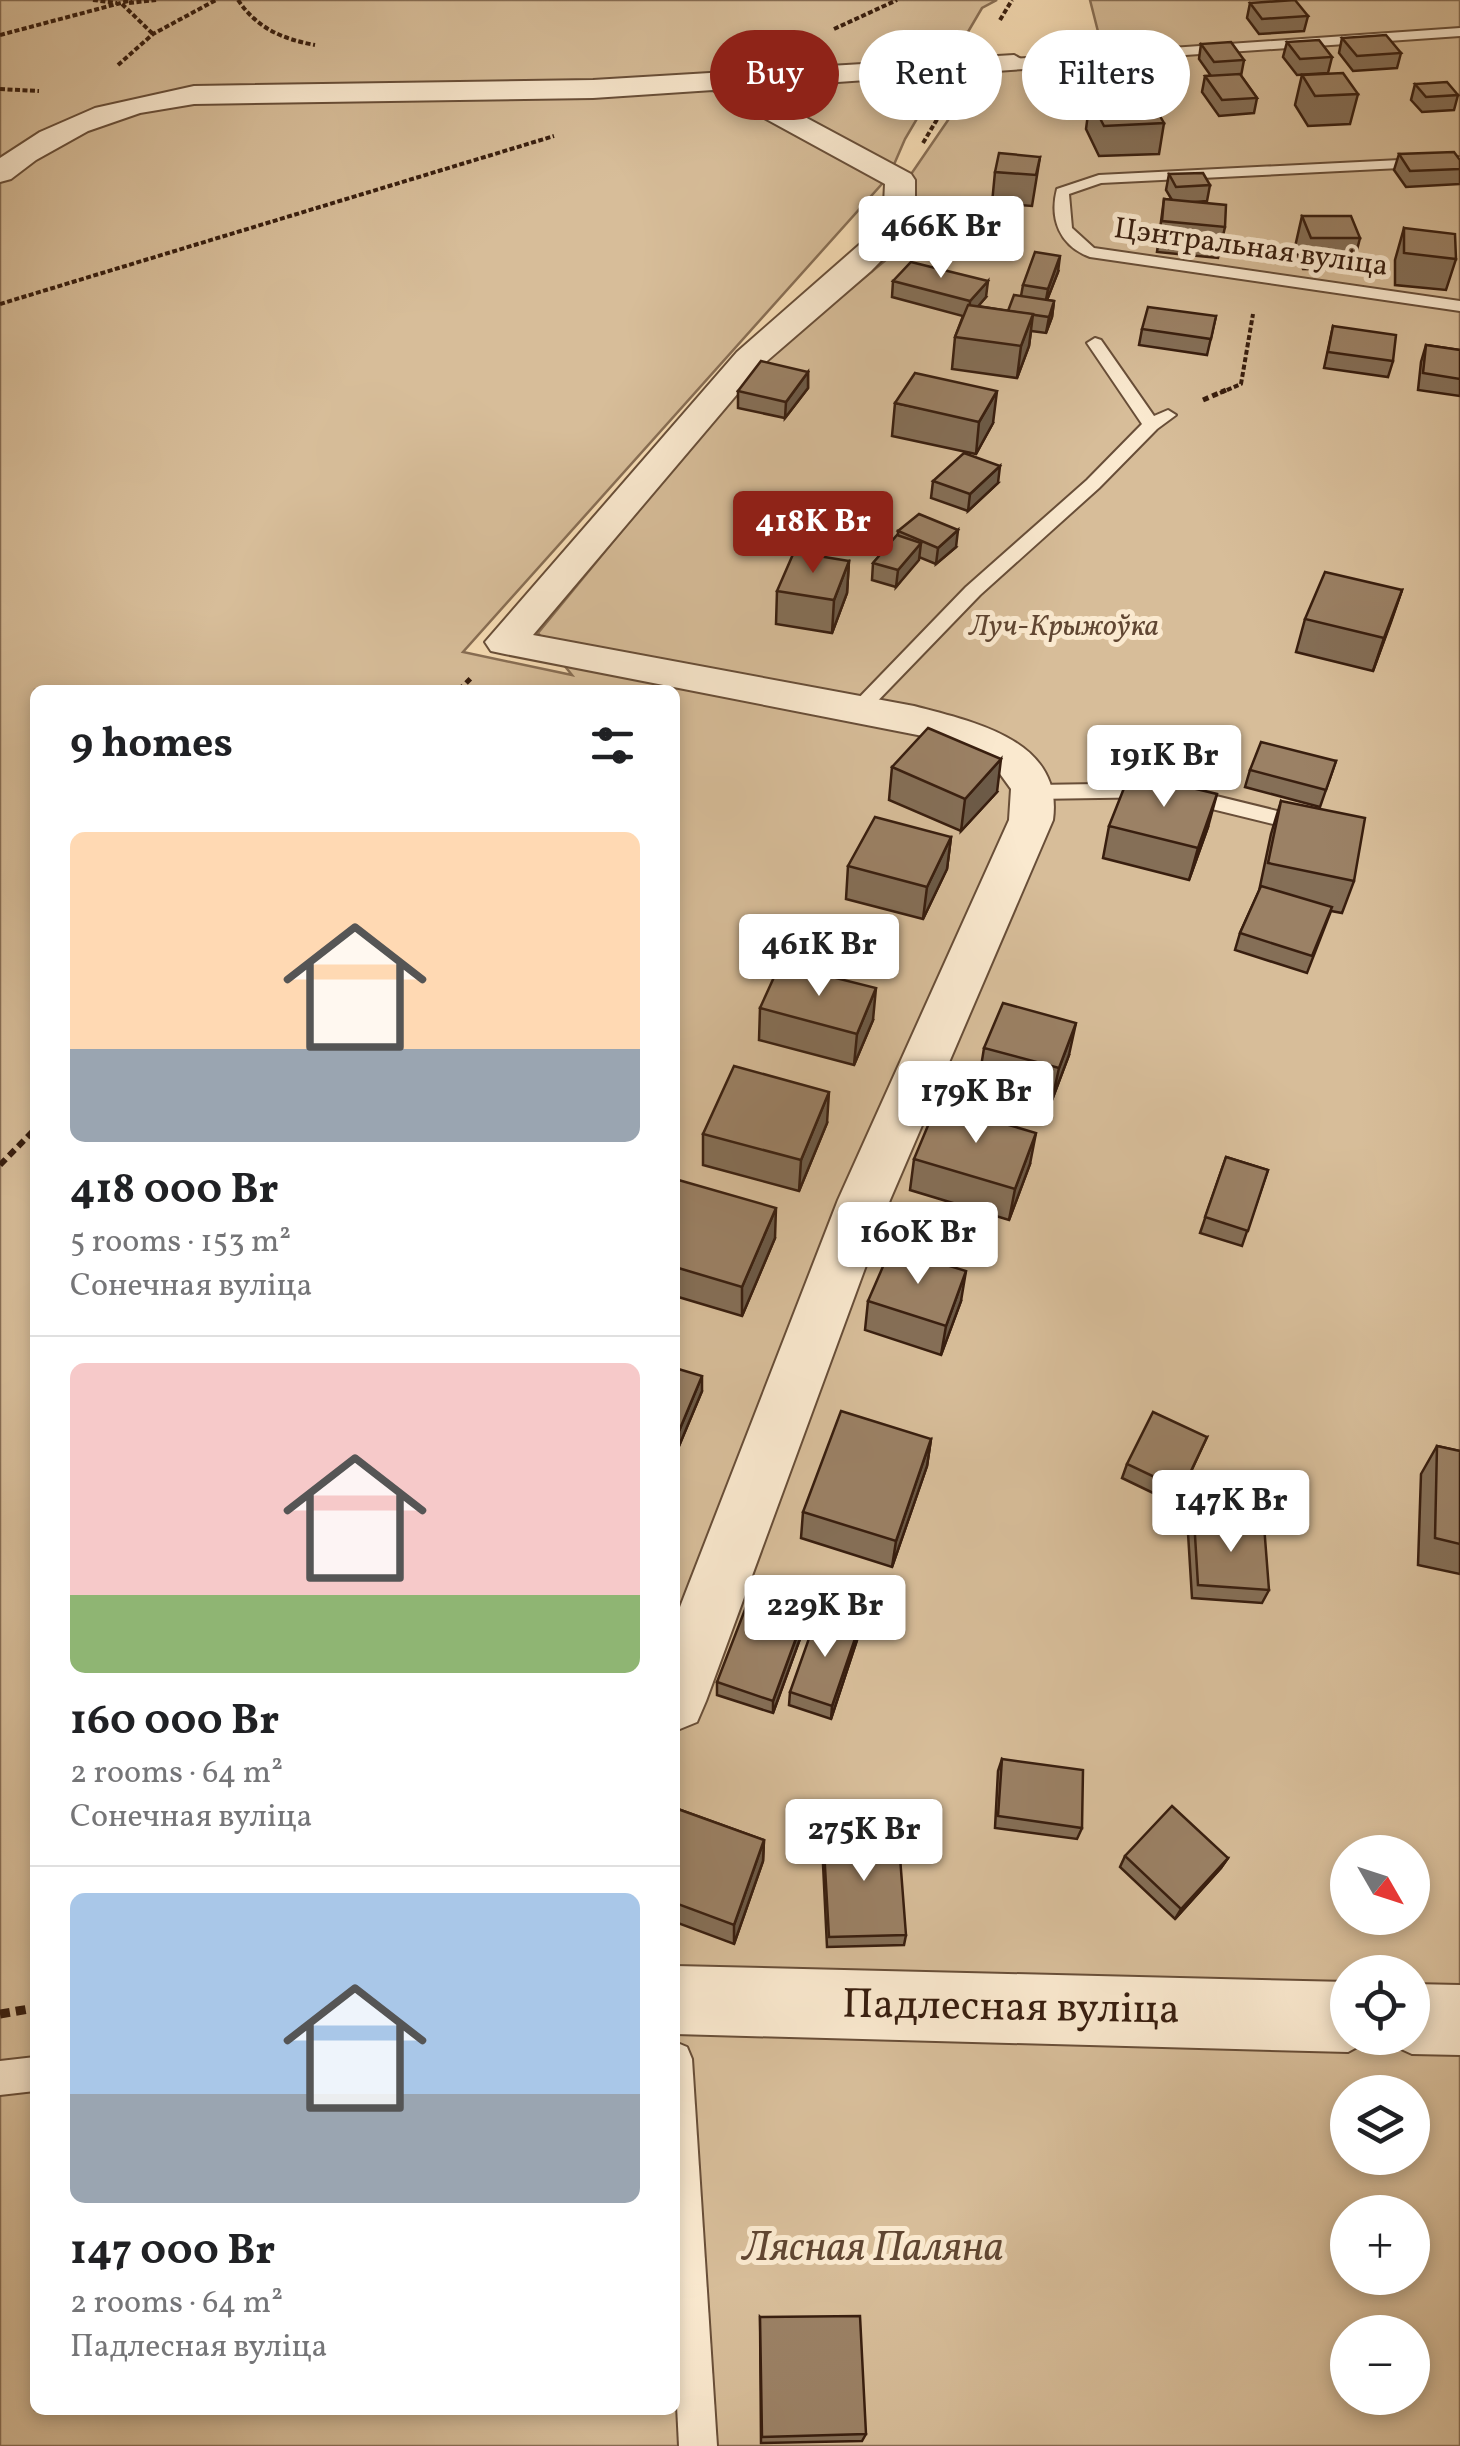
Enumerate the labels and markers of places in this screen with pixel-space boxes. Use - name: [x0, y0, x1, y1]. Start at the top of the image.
- pin: 466K Br: [849, 196, 1033, 281]
- pin: 418K Br: [721, 491, 905, 576]
- pin: 191K Br: [1072, 725, 1256, 810]
- pin: 461K Br: [727, 914, 911, 999]
- pin: 179K Br: [884, 1061, 1068, 1146]
- pin: 160K Br: [826, 1202, 1010, 1287]
- pin: 147K Br: [1139, 1470, 1323, 1555]
- pin: 229K Br: [733, 1575, 917, 1660]
- pin: 275K Br: [772, 1799, 956, 1884]

